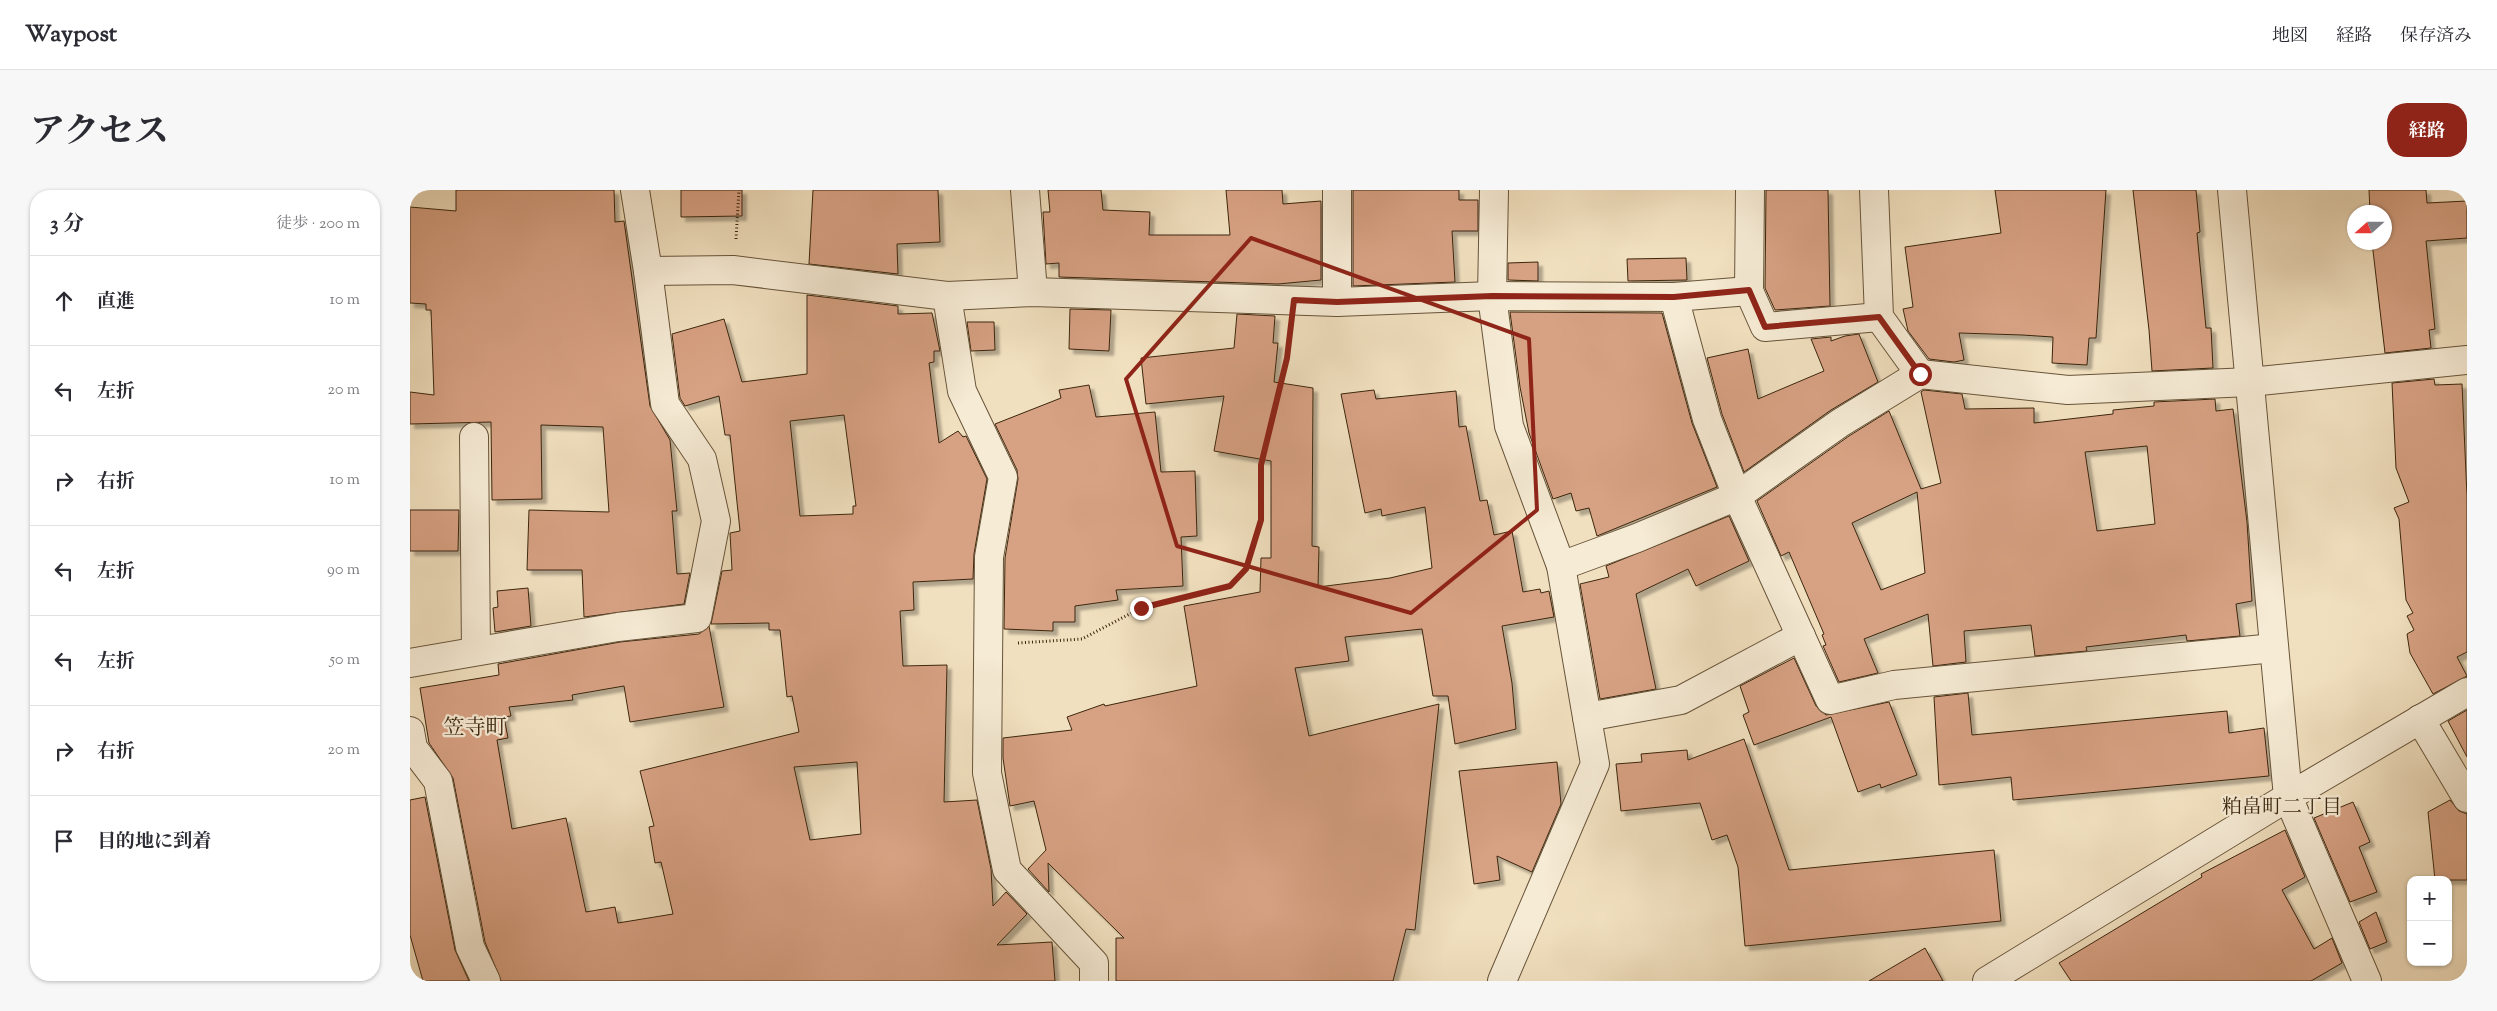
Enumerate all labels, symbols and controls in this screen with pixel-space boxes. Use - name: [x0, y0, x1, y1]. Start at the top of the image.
- text: Waypost: [25, 18, 117, 52]
- text: 地図: [2272, 24, 2308, 50]
- text: 経路: [2336, 24, 2372, 50]
- text: 保存済み: [2400, 24, 2472, 50]
- button: 経路: [2387, 103, 2467, 157]
- text: アクセス: [30, 108, 169, 159]
- north arrow: [2347, 205, 2392, 250]
- text: 3 分: [50, 210, 84, 240]
- text: 徒歩 · 200 m: [276, 213, 360, 236]
- icon: ahead: [50, 287, 78, 315]
- text: 直進: [97, 289, 135, 316]
- text: 10 m: [330, 289, 360, 312]
- route start: [1909, 363, 1932, 386]
- icon: left: [50, 377, 78, 405]
- text: 左折: [97, 379, 135, 406]
- text: 20 m: [327, 379, 360, 402]
- icon: right: [50, 467, 78, 495]
- text: 右折: [97, 469, 135, 496]
- text: 10 m: [330, 469, 360, 492]
- icon: left: [50, 557, 78, 585]
- text: 左折: [97, 559, 135, 586]
- text: 90 m: [327, 559, 360, 582]
- route end: [1130, 597, 1153, 620]
- icon: left: [50, 647, 78, 675]
- text: 左折: [97, 649, 135, 676]
- text: 50 m: [329, 649, 360, 672]
- district label: 笠寺町: [444, 714, 507, 744]
- icon: right: [50, 737, 78, 765]
- text: 右折: [97, 739, 135, 766]
- text: 20 m: [327, 739, 360, 762]
- district label: 粕畠町二丁目: [2222, 794, 2342, 823]
- icon: arrive: [50, 827, 78, 855]
- text: 目的地に到着: [97, 829, 211, 856]
- map controls: [2407, 876, 2452, 966]
- button: +: [2407, 876, 2452, 921]
- button: −: [2407, 921, 2452, 966]

